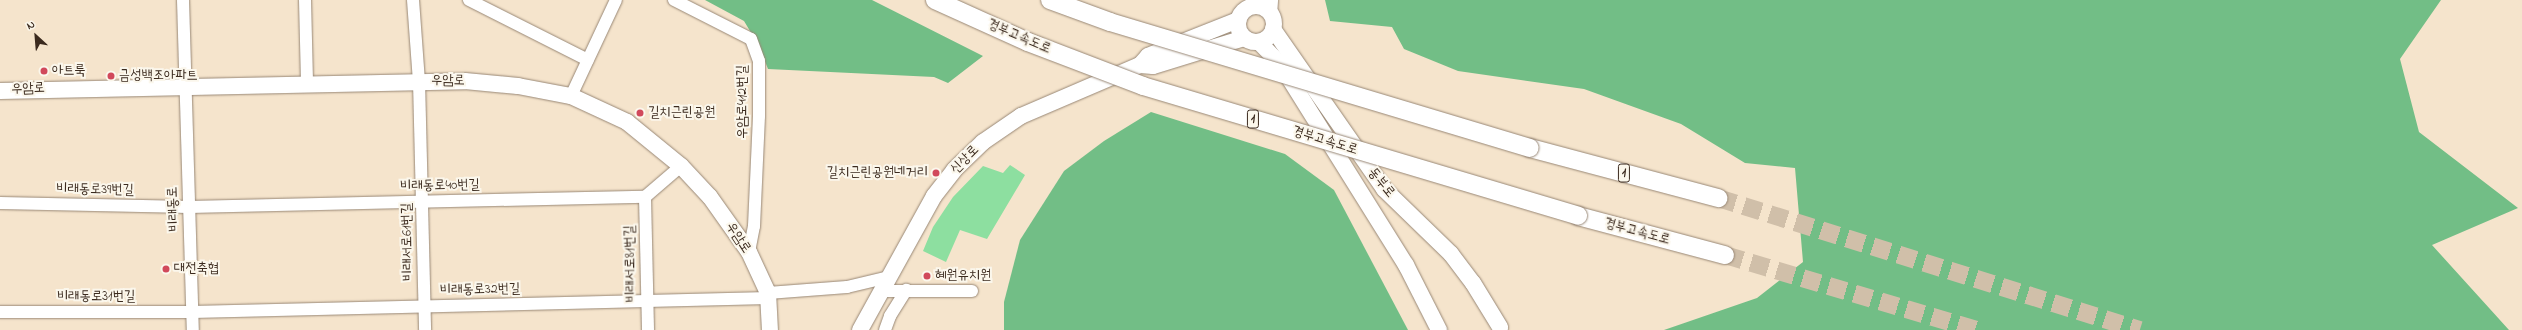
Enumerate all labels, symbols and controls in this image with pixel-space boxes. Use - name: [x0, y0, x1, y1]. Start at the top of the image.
- north arrow: [16, 16, 56, 56]
- text: N: [24, 16, 38, 34]
- street label: 경부고속도로: [985, 16, 1053, 58]
- place label: 아트룩: [52, 63, 86, 79]
- street label: 우암로412번길: [735, 65, 751, 139]
- marker: 아트룩: [39, 66, 49, 76]
- place label: 금성백조아파트: [119, 68, 198, 84]
- marker: 금성백조아파트: [106, 71, 116, 81]
- street label: 우암로: [431, 72, 465, 90]
- street label: 우암로: [11, 80, 45, 98]
- place label: 길치근린공원: [648, 105, 716, 121]
- marker: 길치근린공원: [635, 108, 645, 118]
- road number: 1: [1246, 108, 1260, 130]
- street label: 경부고속도로: [1290, 123, 1360, 159]
- street label: 신상로: [947, 142, 983, 178]
- road number: 1: [1617, 162, 1631, 184]
- place label: 길치근린공원네거리: [827, 165, 928, 181]
- street label: 동부로: [1364, 165, 1398, 201]
- marker: 길치근린공원네거리: [931, 168, 941, 178]
- street label: 비래동로40번길: [400, 177, 480, 195]
- street label: 비래동로39번길: [56, 181, 134, 199]
- street label: 비래동로: [165, 186, 183, 232]
- street label: 비래서로61번길: [399, 203, 417, 281]
- street label: 경부고속도로: [1602, 215, 1672, 249]
- street label: 우암로: [722, 219, 754, 257]
- street label: 비래서로81번길: [622, 225, 640, 303]
- place label: 대전축협: [174, 261, 219, 277]
- marker: 대전축협: [161, 264, 171, 274]
- place label: 혜원유치원: [935, 268, 991, 284]
- marker: 혜원유치원: [922, 271, 932, 281]
- street label: 비래동로32번길: [440, 281, 520, 299]
- street label: 비래동로31번길: [57, 289, 135, 305]

